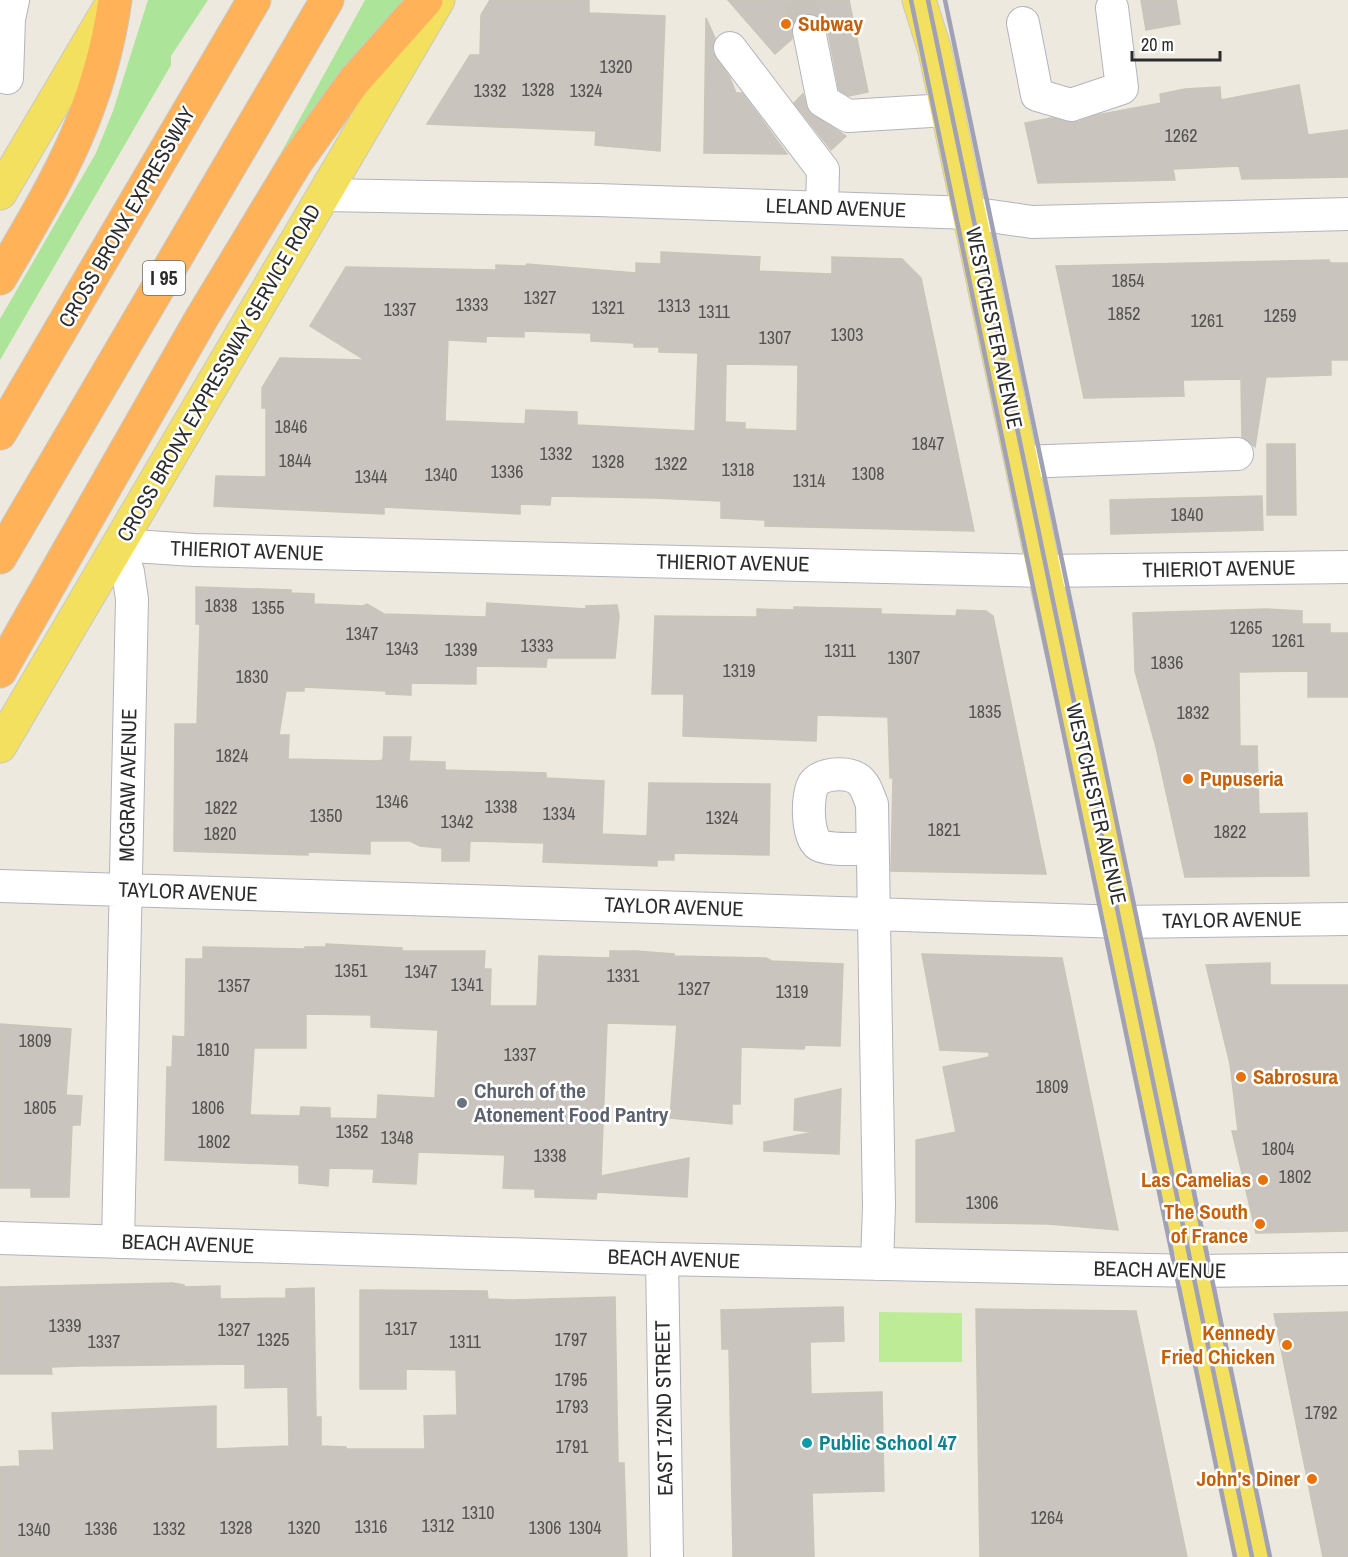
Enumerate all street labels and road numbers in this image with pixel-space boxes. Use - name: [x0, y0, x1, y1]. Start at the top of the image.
- street label: CROSS BRONX EXPRESSWAY: [51, 100, 202, 333]
- street label: LELAND AVENUE: [765, 191, 907, 224]
- street label: CROSS BRONX EXPRESSWAY SERVICE ROAD: [110, 199, 327, 547]
- street label: WESTCHESTER AVENUE: [959, 224, 1030, 431]
- road number: I 95: [143, 261, 185, 295]
- street label: THIERIOT AVENUE: [170, 533, 324, 568]
- street label: THIERIOT AVENUE: [656, 547, 810, 578]
- street label: THIERIOT AVENUE: [1142, 553, 1296, 584]
- street label: WESTCHESTER AVENUE: [1059, 701, 1134, 907]
- street label: MCGRAW AVENUE: [112, 708, 143, 862]
- street label: TAYLOR AVENUE: [118, 875, 258, 908]
- street label: TAYLOR AVENUE: [604, 890, 744, 923]
- street label: TAYLOR AVENUE: [1162, 904, 1302, 935]
- street label: BEACH AVENUE: [121, 1227, 255, 1260]
- street label: BEACH AVENUE: [607, 1242, 741, 1275]
- street label: BEACH AVENUE: [1093, 1254, 1227, 1285]
- street label: EAST 172ND STREET: [647, 1319, 680, 1496]

